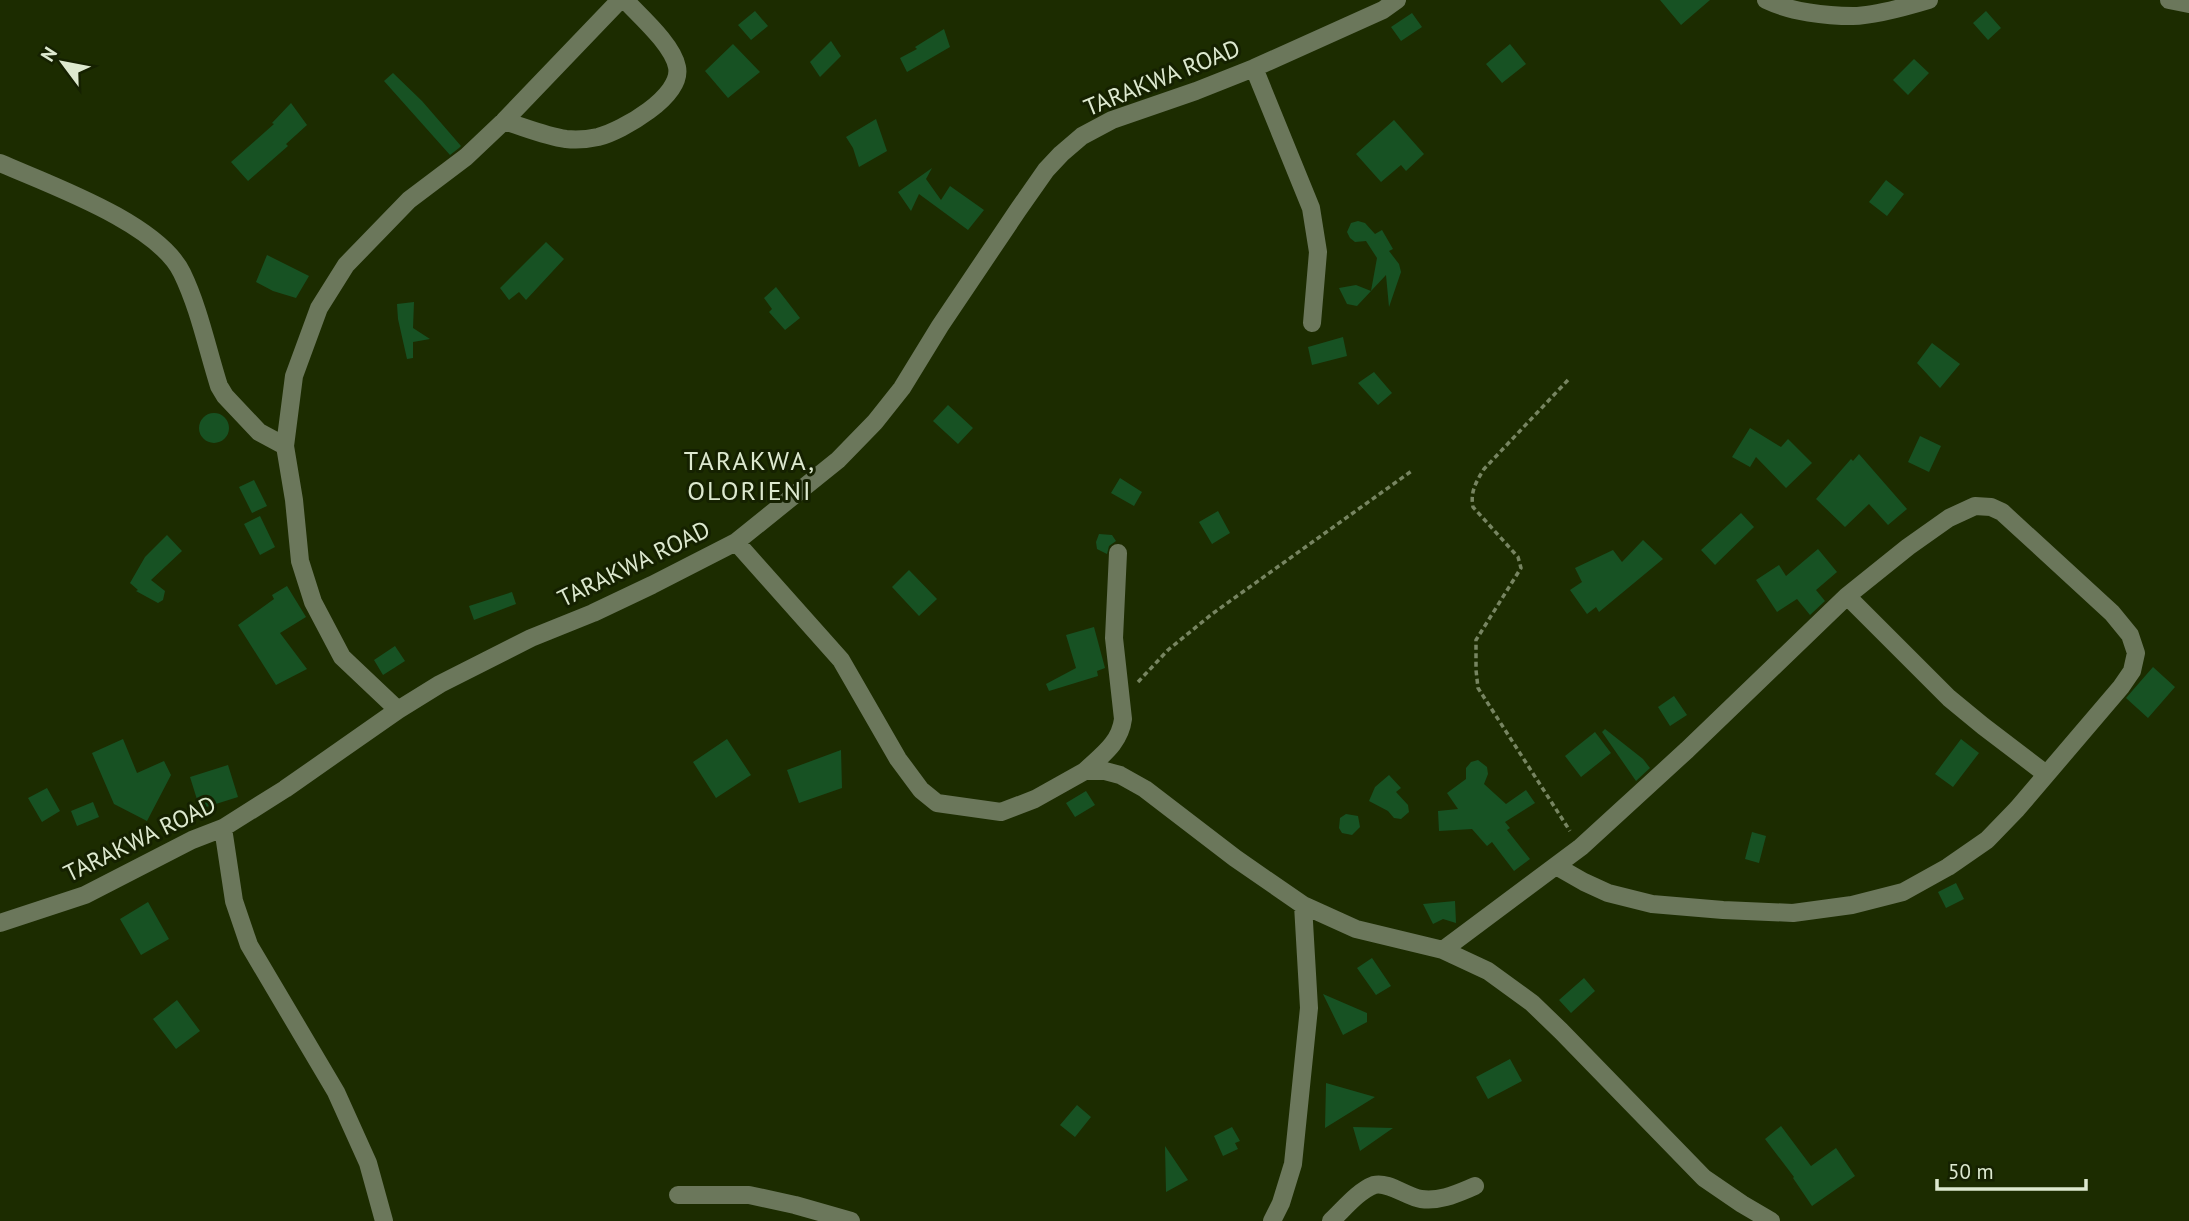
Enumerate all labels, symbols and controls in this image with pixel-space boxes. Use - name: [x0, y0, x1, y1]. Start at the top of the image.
- north arrow: [28, 28, 98, 98]
- street label: TARAKWA ROAD: [1079, 32, 1244, 123]
- text: N: [35, 42, 62, 66]
- district label: TARAKWA, OLORIENI: [684, 444, 816, 507]
- street label: TARAKWA ROAD: [553, 513, 715, 614]
- street label: TARAKWA ROAD: [59, 788, 221, 889]
- scale bar: [1937, 1148, 2086, 1192]
- text: 50 m: [1948, 1158, 1994, 1185]

